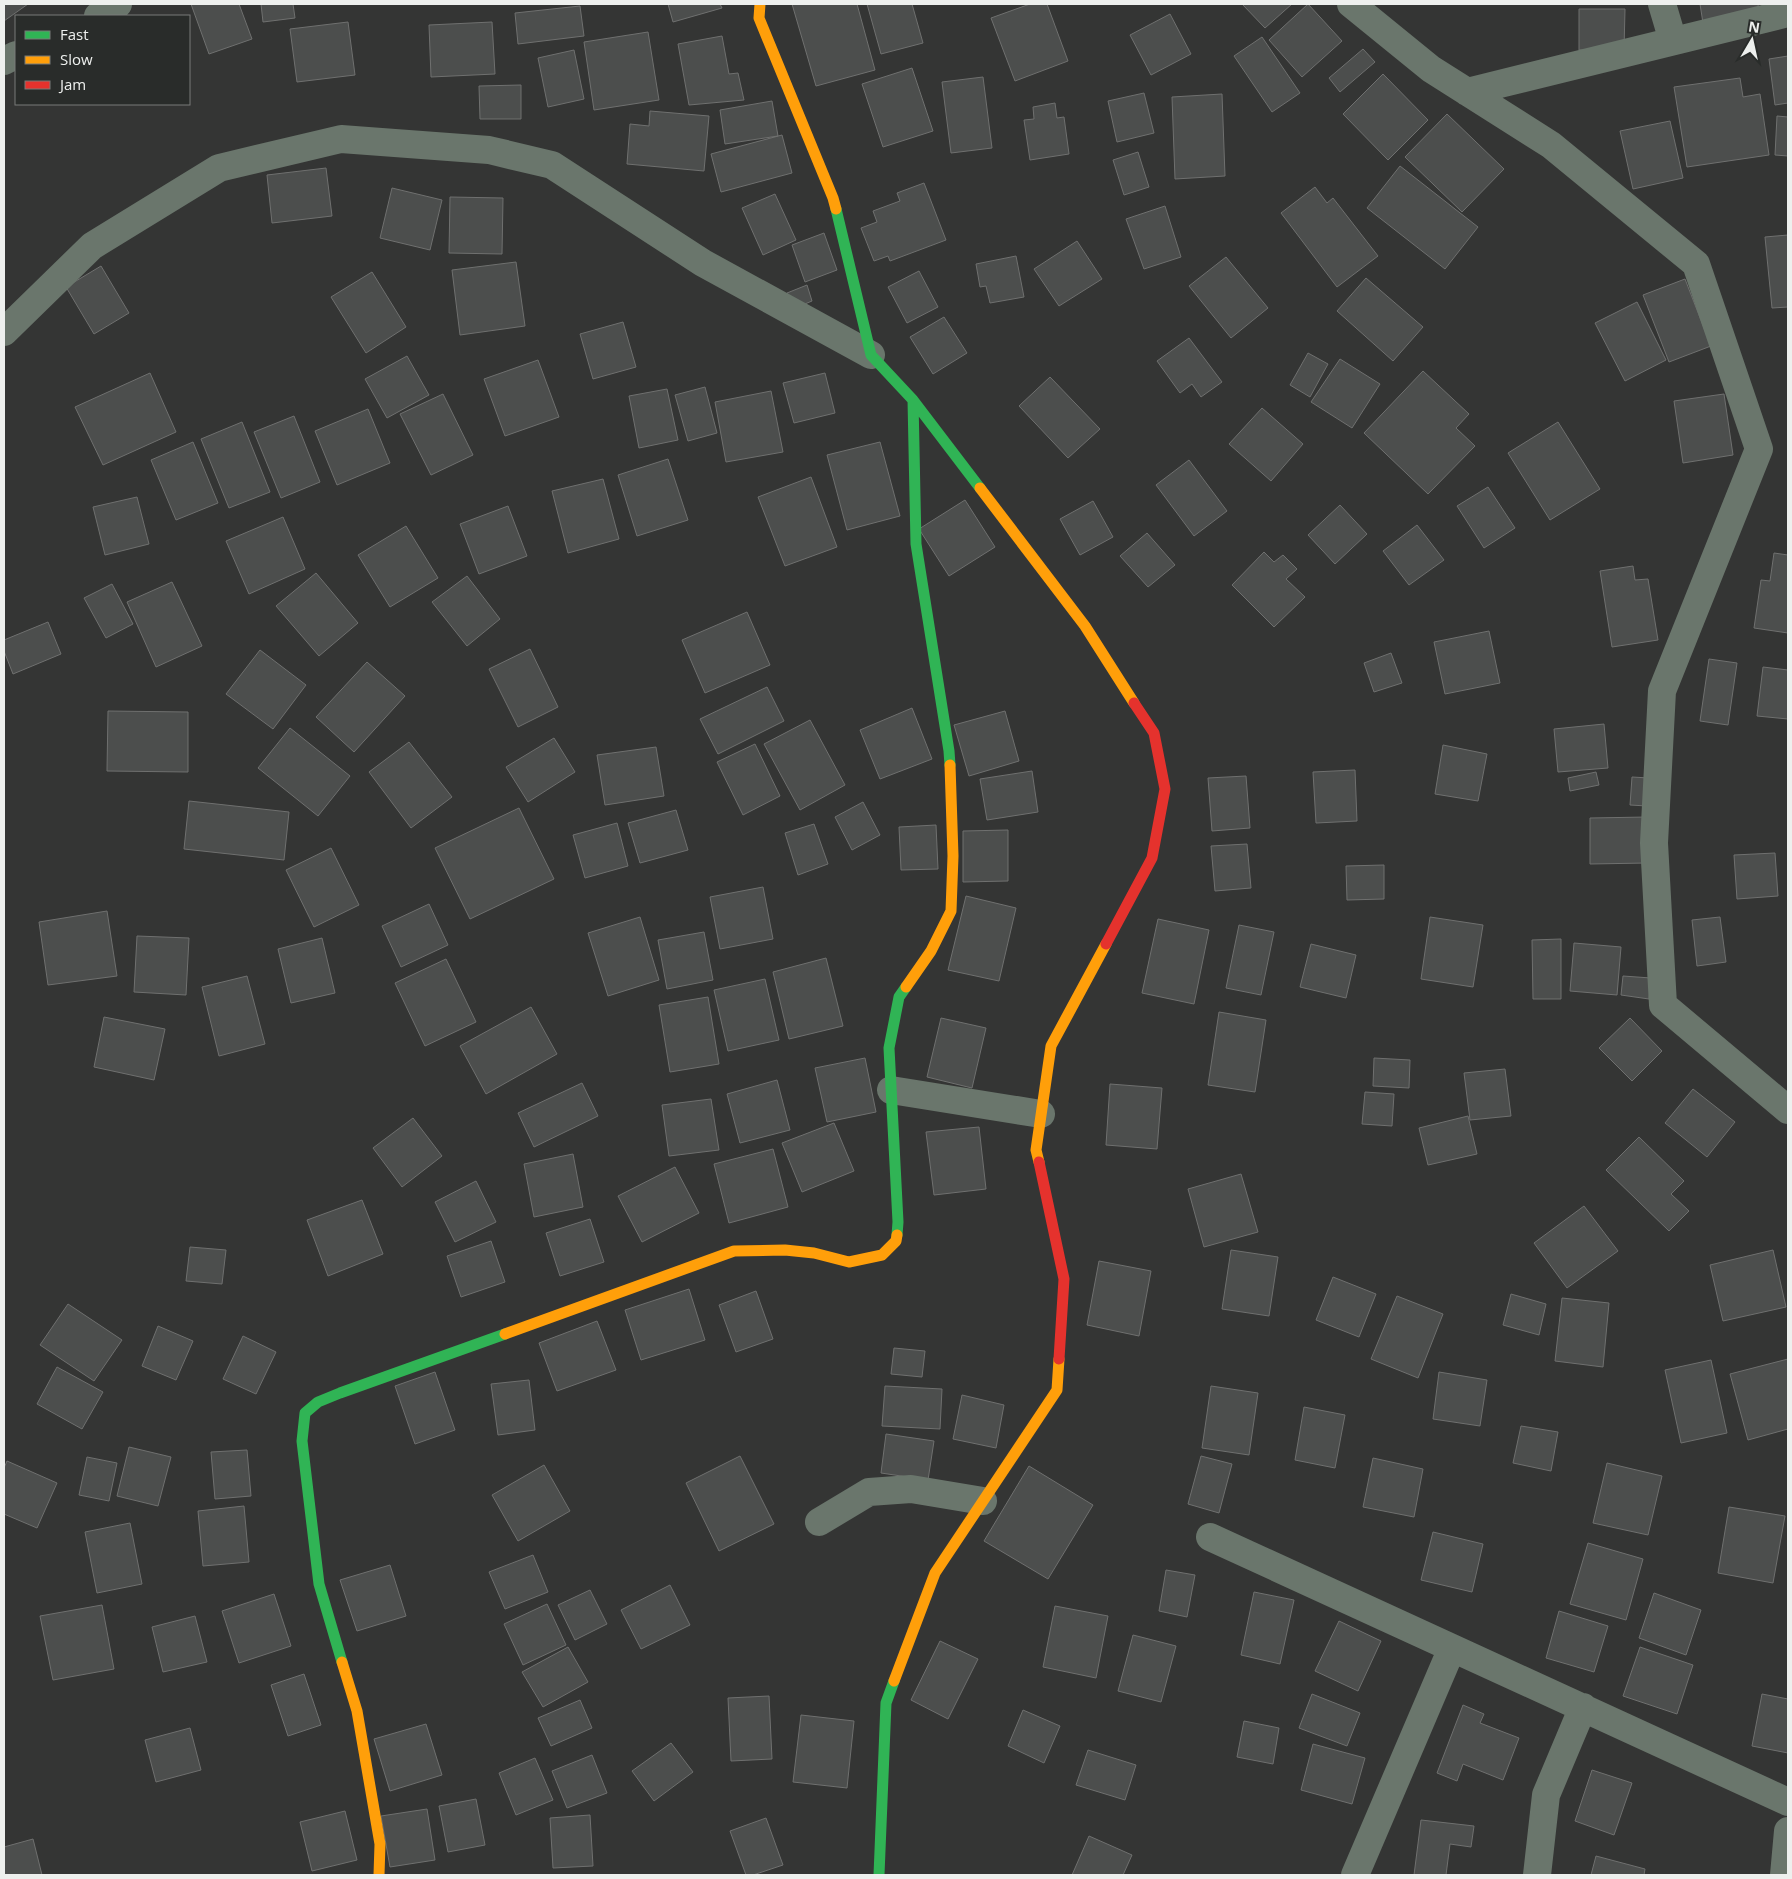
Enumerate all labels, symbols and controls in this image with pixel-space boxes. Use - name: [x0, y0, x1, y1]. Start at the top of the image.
- legend: [15, 15, 190, 105]
- north arrow: [1727, 15, 1777, 65]
- text: N: [1747, 16, 1761, 37]
- text: Fast: [60, 24, 89, 44]
- text: Slow: [60, 49, 93, 69]
- text: Jam: [58, 74, 86, 94]

